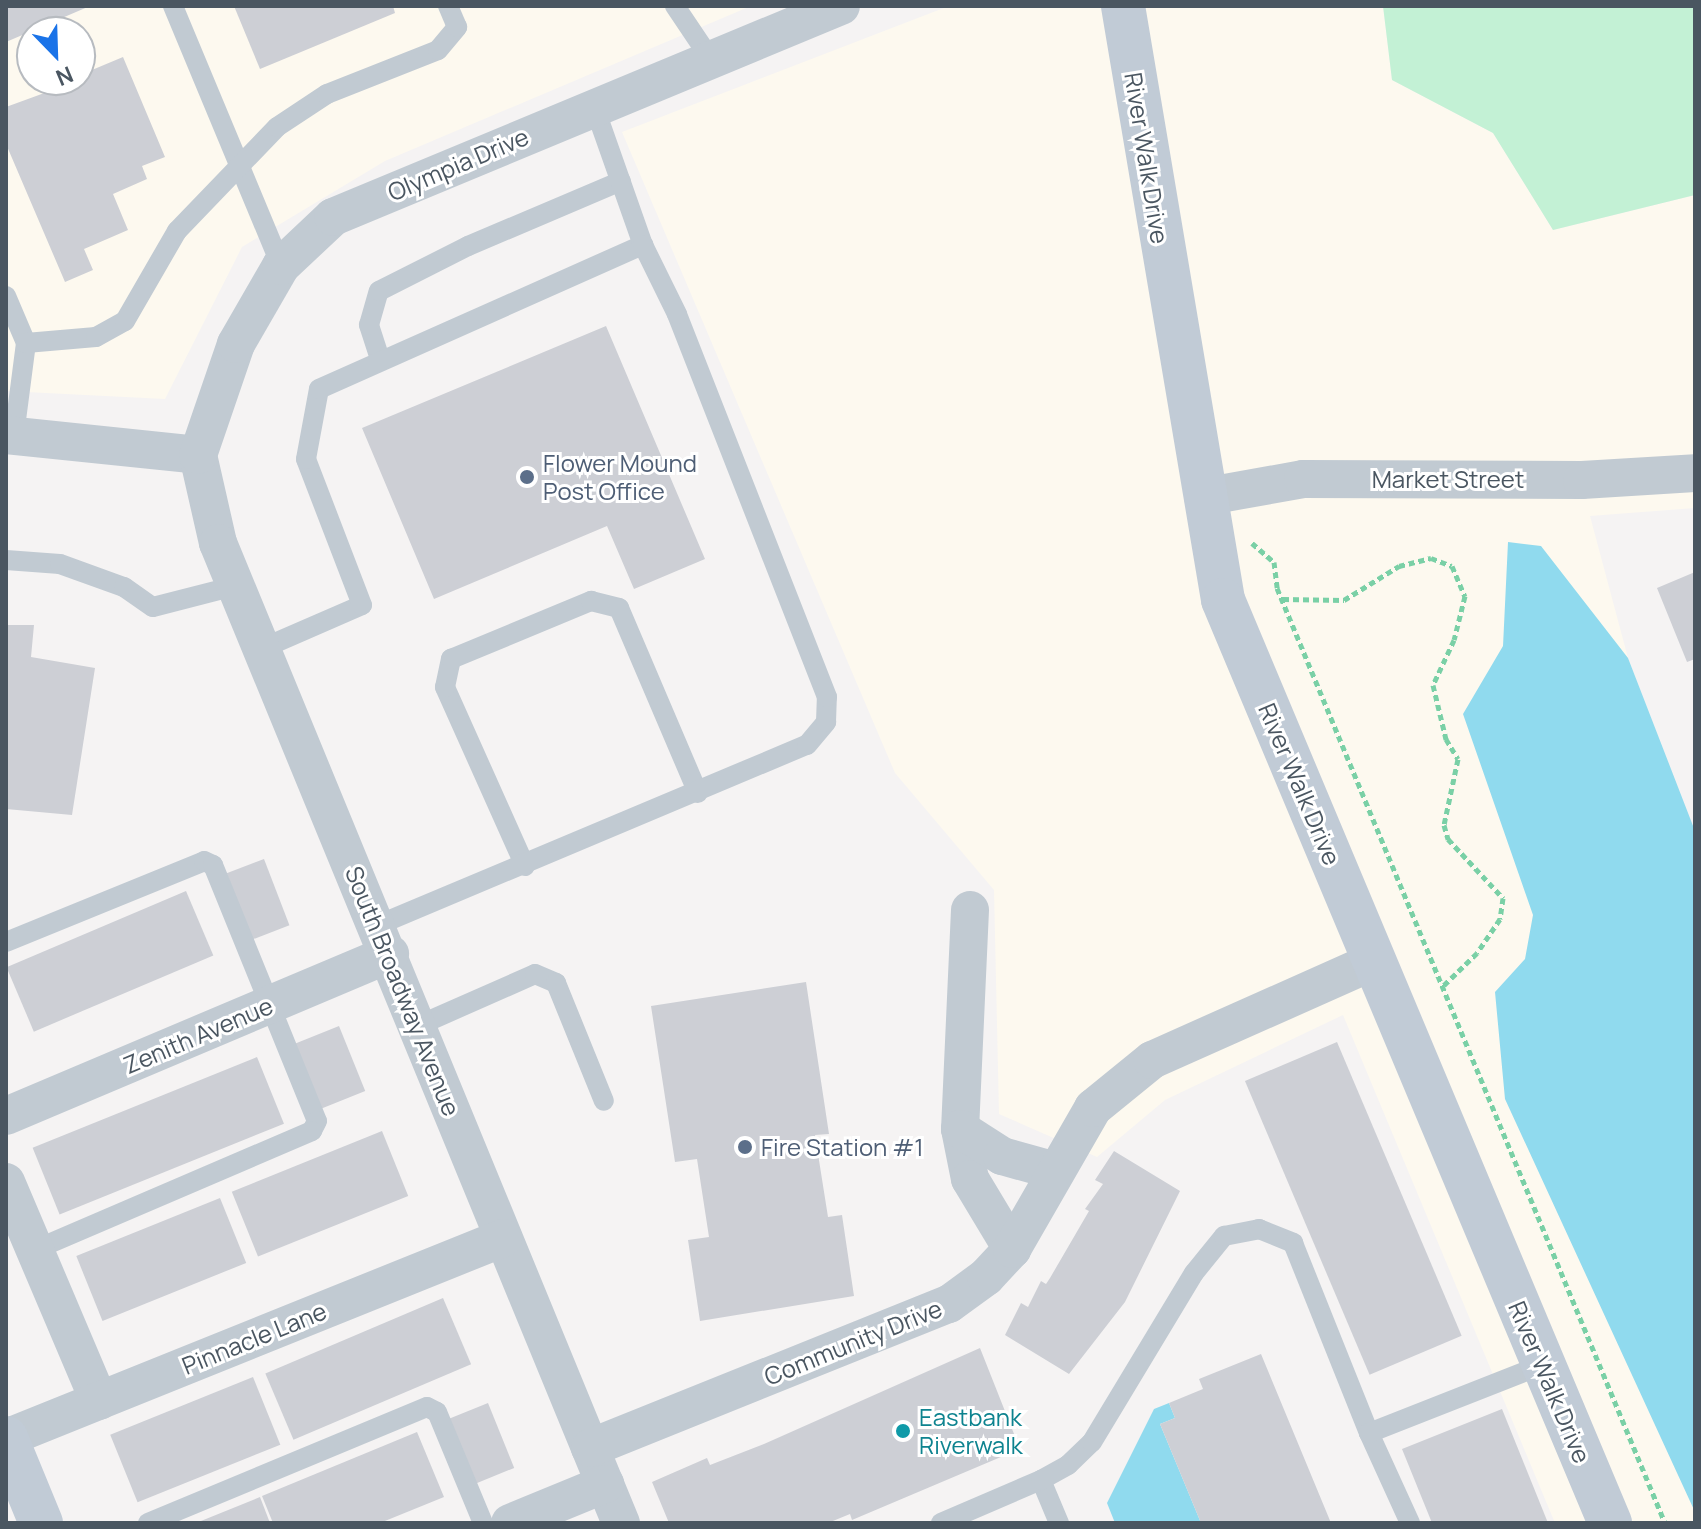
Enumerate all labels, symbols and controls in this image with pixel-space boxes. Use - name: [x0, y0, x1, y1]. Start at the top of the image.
- north arrow: [16, 16, 96, 96]
- text: N: [51, 59, 78, 93]
- street label: River Walk Drive: [1119, 70, 1175, 246]
- street label: Olympia Drive: [383, 121, 533, 207]
- place label: Flower Mound Post Office: [543, 449, 697, 505]
- street label: Market Street: [1372, 465, 1524, 493]
- marker: Flower Mound Post Office: [518, 468, 536, 486]
- street label: River Walk Drive: [1253, 699, 1347, 869]
- street label: South Broadway Avenue: [340, 862, 466, 1120]
- street label: Zenith Avenue: [119, 991, 277, 1079]
- place label: Fire Station #1: [761, 1133, 924, 1161]
- marker: Fire Station #1: [736, 1138, 754, 1156]
- street label: Community Drive: [760, 1293, 946, 1391]
- street label: Pinnacle Lane: [178, 1296, 330, 1380]
- street label: River Walk Drive: [1503, 1297, 1597, 1467]
- place label: Eastbank Riverwalk: [919, 1403, 1023, 1459]
- marker: Eastbank Riverwalk: [894, 1422, 912, 1440]

